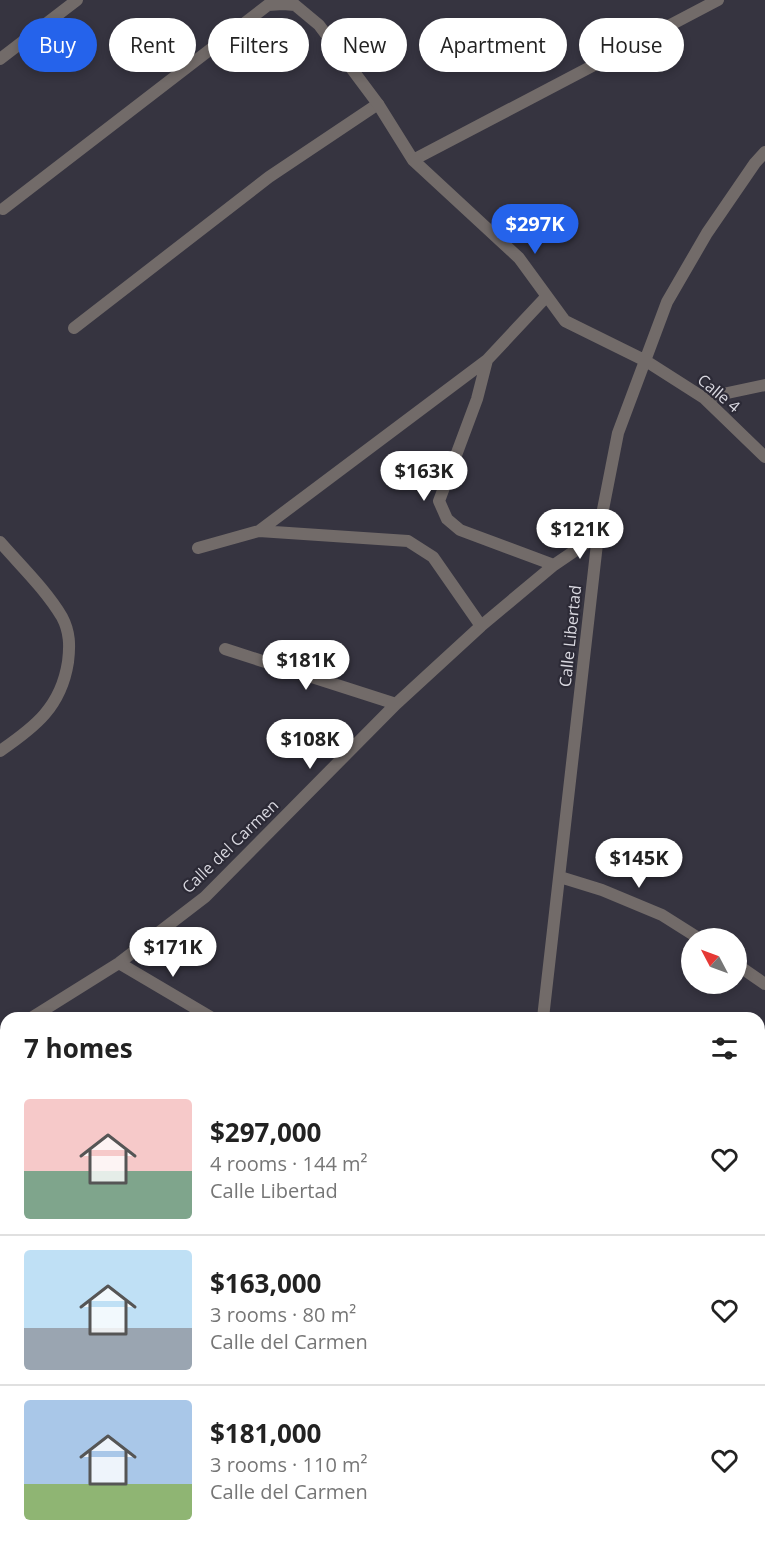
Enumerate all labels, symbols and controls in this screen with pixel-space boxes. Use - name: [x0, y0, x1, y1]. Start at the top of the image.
- chip: Buy: [18, 18, 97, 72]
- chip: Rent: [109, 18, 196, 72]
- chip: Filters: [208, 18, 309, 72]
- chip: New: [321, 18, 407, 72]
- chip: Apartment: [419, 18, 567, 72]
- chip: House: [579, 18, 684, 72]
- pin: $297K: [493, 204, 577, 255]
- text: $297K: [505, 210, 565, 237]
- street label: Calle 4: [693, 369, 745, 417]
- pin: $163K: [382, 451, 466, 502]
- text: $163K: [394, 457, 454, 484]
- pin: $121K: [538, 509, 622, 560]
- text: $121K: [550, 515, 610, 542]
- street label: Calle Libertad: [554, 584, 586, 688]
- pin: $181K: [264, 640, 348, 691]
- text: $181K: [276, 646, 336, 673]
- pin: $108K: [268, 719, 352, 770]
- text: $108K: [280, 725, 340, 752]
- street label: Calle del Carmen: [177, 794, 283, 898]
- pin: $145K: [597, 838, 681, 889]
- text: $145K: [609, 844, 669, 871]
- pin: $171K: [131, 927, 215, 978]
- north arrow: [681, 928, 747, 994]
- map controls: [681, 928, 747, 994]
- text: $171K: [143, 933, 203, 960]
- text: 7 homes: [24, 1030, 133, 1066]
- icon: filters: [708, 1032, 741, 1065]
- text: $297,000: [210, 1114, 321, 1150]
- icon: home: [72, 1123, 144, 1195]
- icon: heart: [708, 1143, 741, 1176]
- text: 4 rooms · 144 m²: [210, 1150, 368, 1177]
- text: Calle Libertad: [210, 1177, 338, 1204]
- text: $163,000: [210, 1265, 321, 1301]
- icon: home: [72, 1274, 144, 1346]
- icon: heart: [708, 1294, 741, 1327]
- text: 3 rooms · 80 m²: [210, 1301, 356, 1328]
- text: Calle del Carmen: [210, 1328, 368, 1355]
- text: $181,000: [210, 1415, 321, 1451]
- icon: home: [72, 1424, 144, 1496]
- icon: heart: [708, 1444, 741, 1477]
- text: 3 rooms · 110 m²: [210, 1451, 368, 1478]
- text: Calle del Carmen: [210, 1478, 368, 1505]

